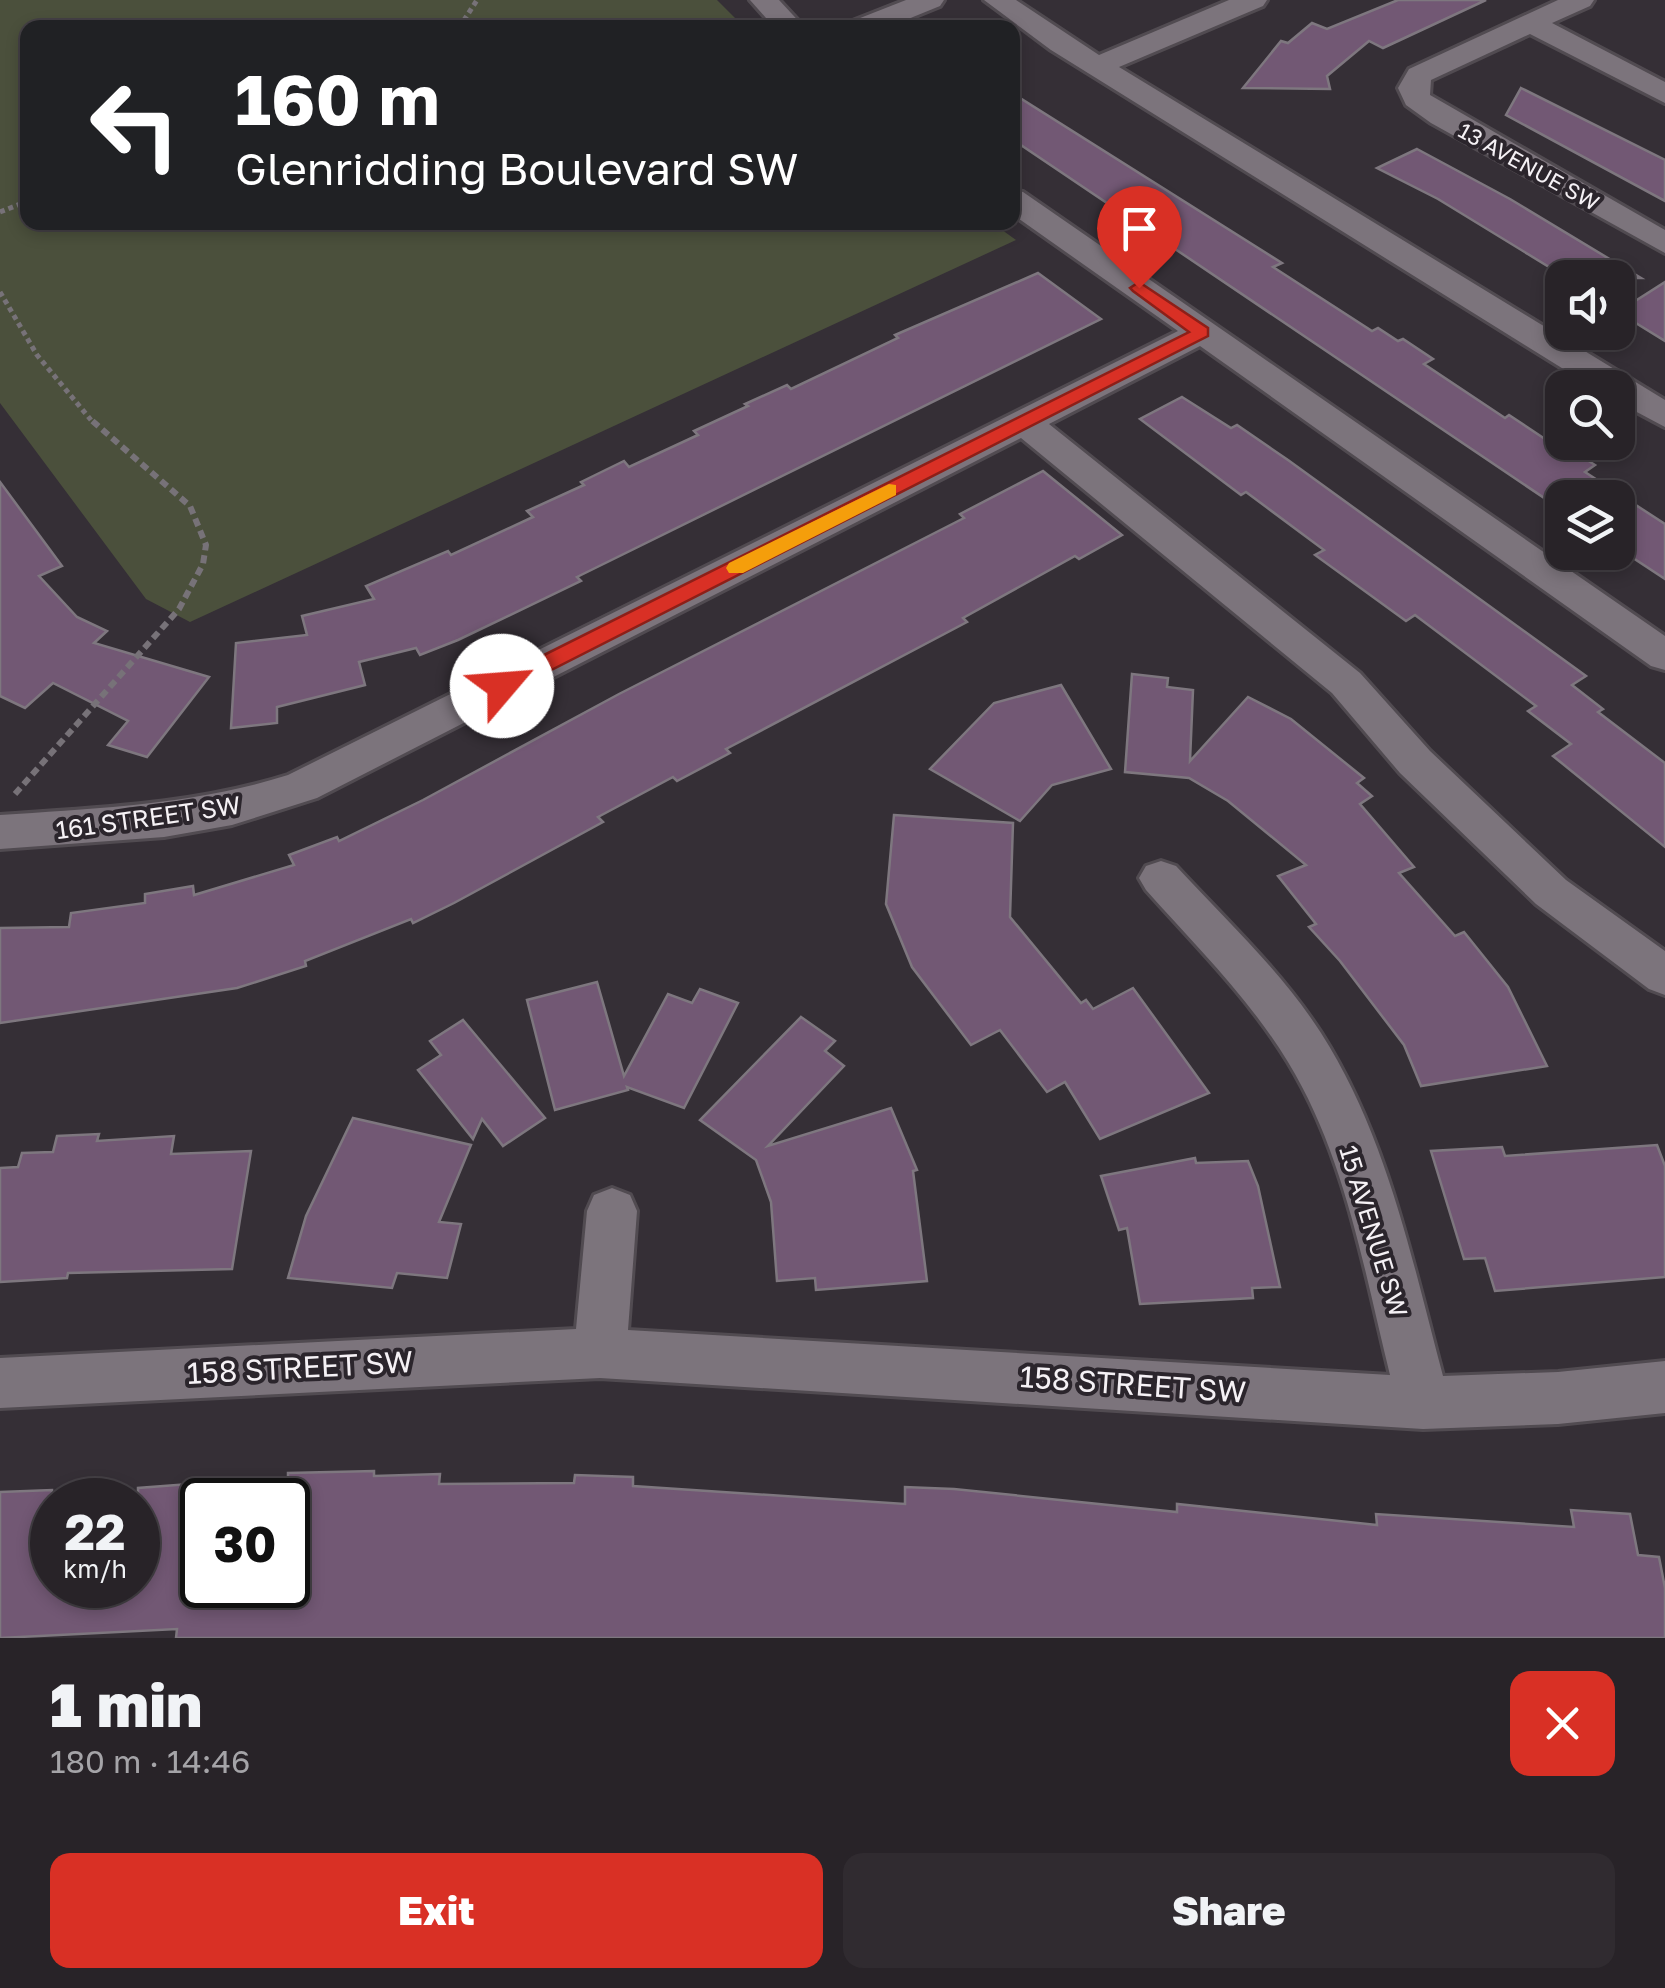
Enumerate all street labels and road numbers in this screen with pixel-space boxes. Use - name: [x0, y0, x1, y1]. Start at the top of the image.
- street label: 13 AVENUE SW: [1454, 116, 1604, 216]
- street label: 161 STREET SW: [54, 789, 242, 845]
- street label: 15 AVENUE SW: [1333, 1141, 1415, 1321]
- street label: 158 STREET SW: [186, 1343, 414, 1391]
- street label: 158 STREET SW: [1019, 1358, 1247, 1410]

